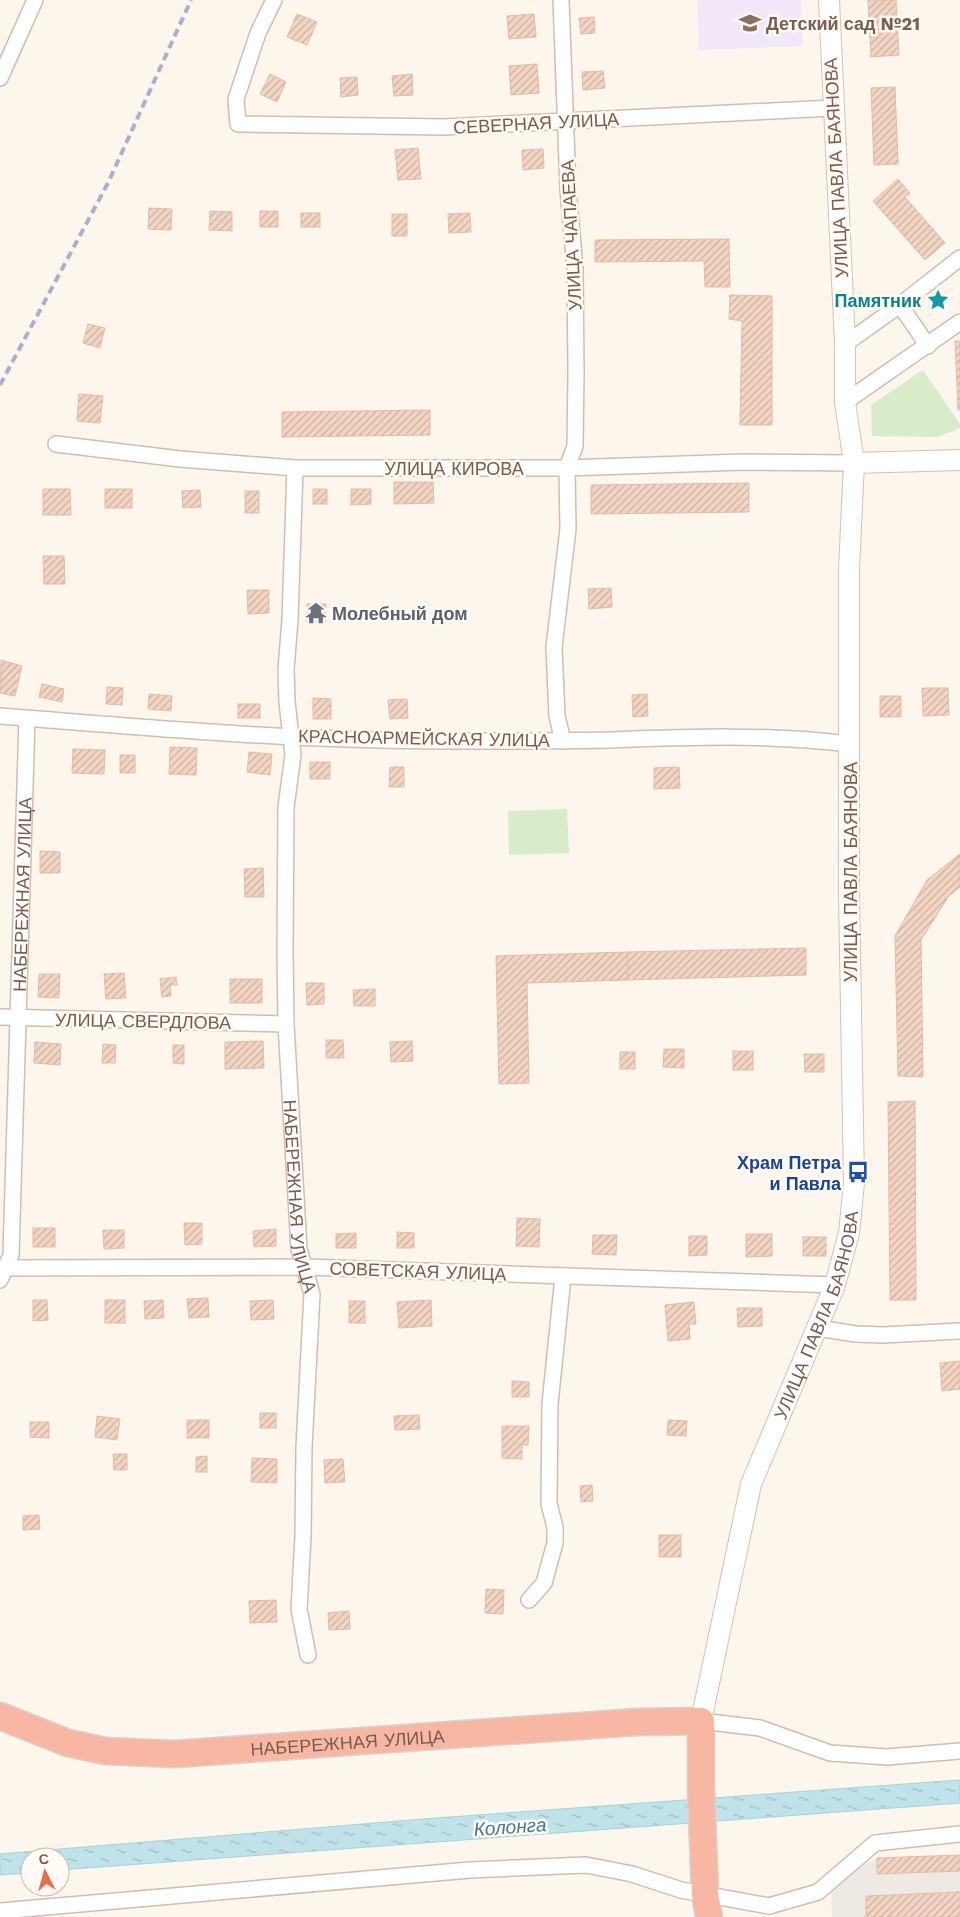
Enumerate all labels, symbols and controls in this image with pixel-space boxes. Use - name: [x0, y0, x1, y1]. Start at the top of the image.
- school or university icon: Детский сад №21: [737, 10, 763, 36]
- place label: Детский сад №21: [766, 13, 920, 34]
- street label: УЛИЦА ПАВЛА БАЯНОВА: [820, 57, 852, 279]
- street label: СЕВЕРНАЯ УЛИЦА: [453, 108, 619, 138]
- street label: УЛИЦА ЧАПАЕВА: [557, 159, 585, 311]
- place icon: Памятник: [925, 287, 951, 313]
- place label: Памятник: [834, 290, 922, 311]
- street label: УЛИЦА КИРОВА: [384, 458, 524, 479]
- temple icon: Молебный дом: [303, 600, 329, 626]
- place label: Молебный дом: [332, 603, 468, 624]
- street label: КРАСНОАРМЕЙСКАЯ УЛИЦА: [298, 725, 550, 751]
- street label: УЛИЦА ПАВЛА БАЯНОВА: [840, 762, 861, 982]
- street label: НАБЕРЕЖНАЯ УЛИЦА: [8, 797, 35, 992]
- street label: УЛИЦА СВЕРДЛОВА: [55, 1009, 231, 1033]
- street label: НАБЕРЕЖНАЯ УЛИЦА: [280, 1099, 322, 1295]
- place label: Храм Петра и Павла: [737, 1152, 842, 1194]
- bus stop icon: Храм Петра и Павла: [845, 1159, 871, 1185]
- street label: УЛИЦА ПАВЛА БАЯНОВА: [769, 1210, 862, 1422]
- street label: СОВЕТСКАЯ УЛИЦА: [329, 1257, 507, 1285]
- street label: НАБЕРЕЖНАЯ УЛИЦА: [250, 1725, 445, 1759]
- water label: Колонга: [473, 1813, 547, 1841]
- north arrow: [20, 1847, 70, 1897]
- text: С: [38, 1851, 50, 1868]

